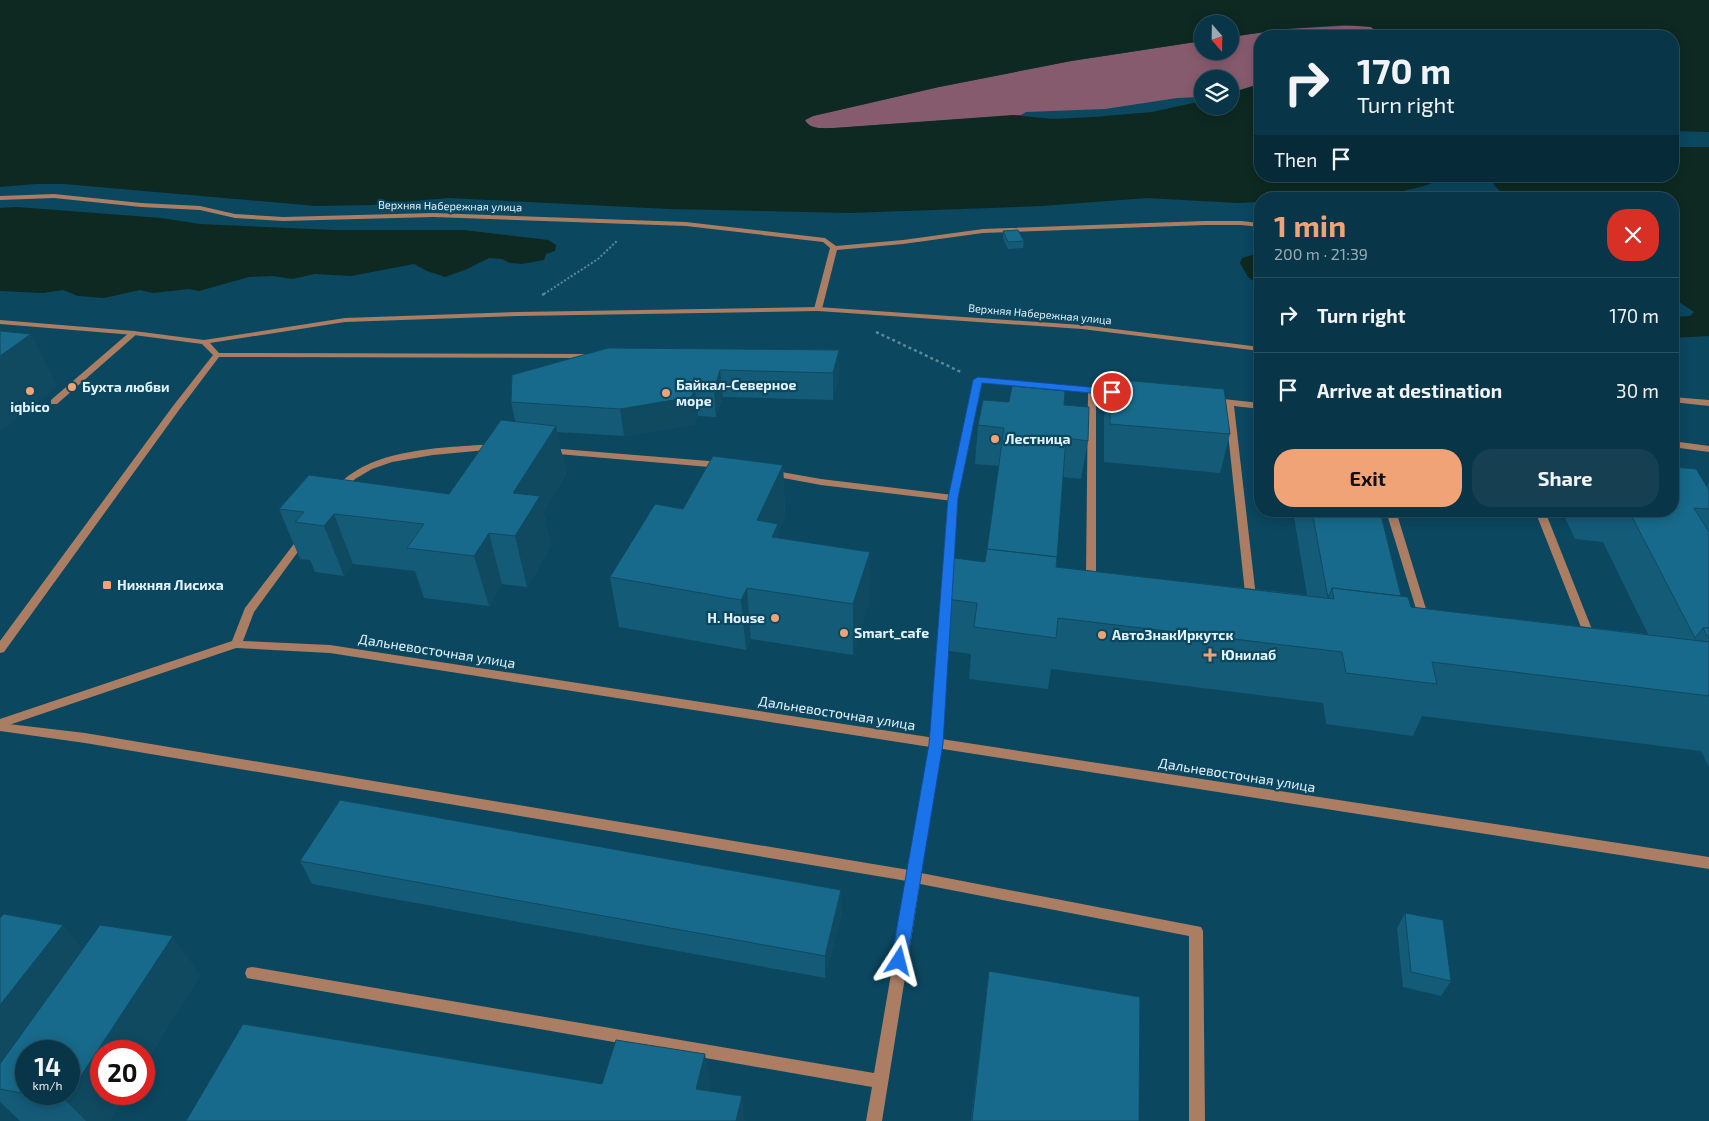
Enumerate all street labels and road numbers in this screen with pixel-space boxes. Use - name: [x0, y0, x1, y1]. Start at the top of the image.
- street label: Верхняя Набережная улица: [378, 198, 522, 214]
- street label: Верхняя Набережная улица: [968, 301, 1112, 327]
- street label: Дальневосточная улица: [357, 630, 517, 671]
- street label: Дальневосточная улица: [757, 692, 917, 733]
- street label: Дальневосточная улица: [1157, 754, 1317, 795]

